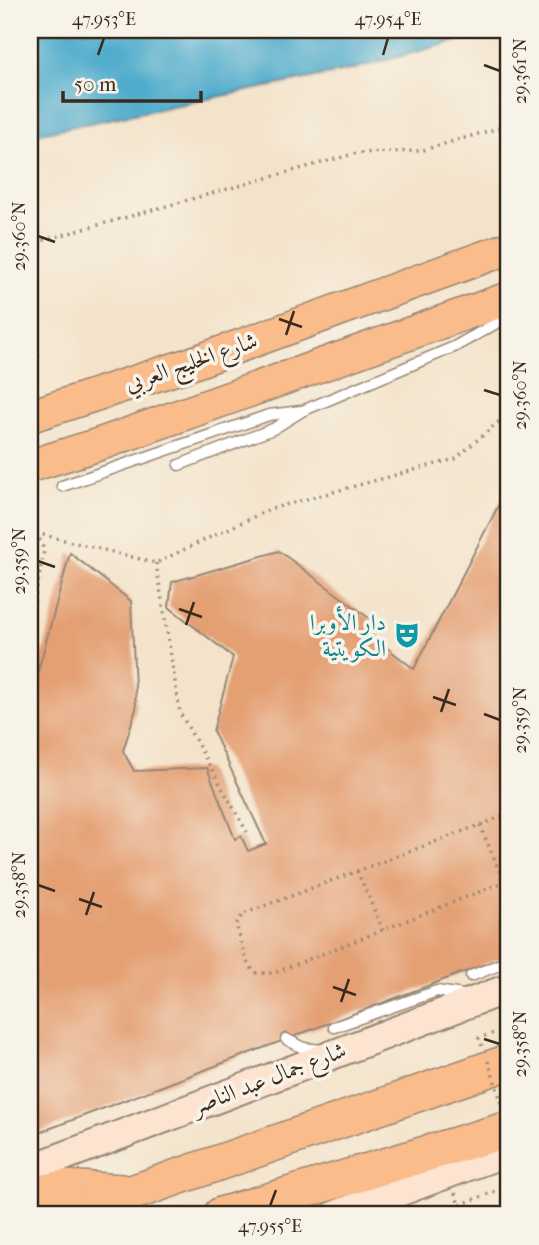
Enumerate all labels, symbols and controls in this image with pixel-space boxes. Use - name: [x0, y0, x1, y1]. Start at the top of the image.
- text: 47.953°E: [72, 9, 136, 30]
- text: 47.954°E: [354, 9, 422, 30]
- text: 29.361°N: [510, 38, 531, 104]
- scale bar: [63, 60, 201, 104]
- text: 50 m: [74, 72, 117, 96]
- text: 29.360°N: [9, 201, 30, 271]
- street label: شارع الخليج العربي: [121, 327, 263, 404]
- text: 29.360°N: [510, 360, 531, 430]
- text: 29.359°N: [9, 527, 30, 595]
- place label: دار الأوبرا الكويتية: [310, 606, 386, 663]
- theatre icon: دار الأوبرا الكويتية: [392, 620, 422, 650]
- text: 29.359°N: [510, 686, 531, 754]
- text: 29.358°N: [9, 851, 30, 918]
- text: 29.358°N: [510, 1010, 531, 1077]
- street label: شارع جمال عبد الناصر: [186, 1036, 352, 1126]
- text: 47.955°E: [238, 1216, 302, 1237]

